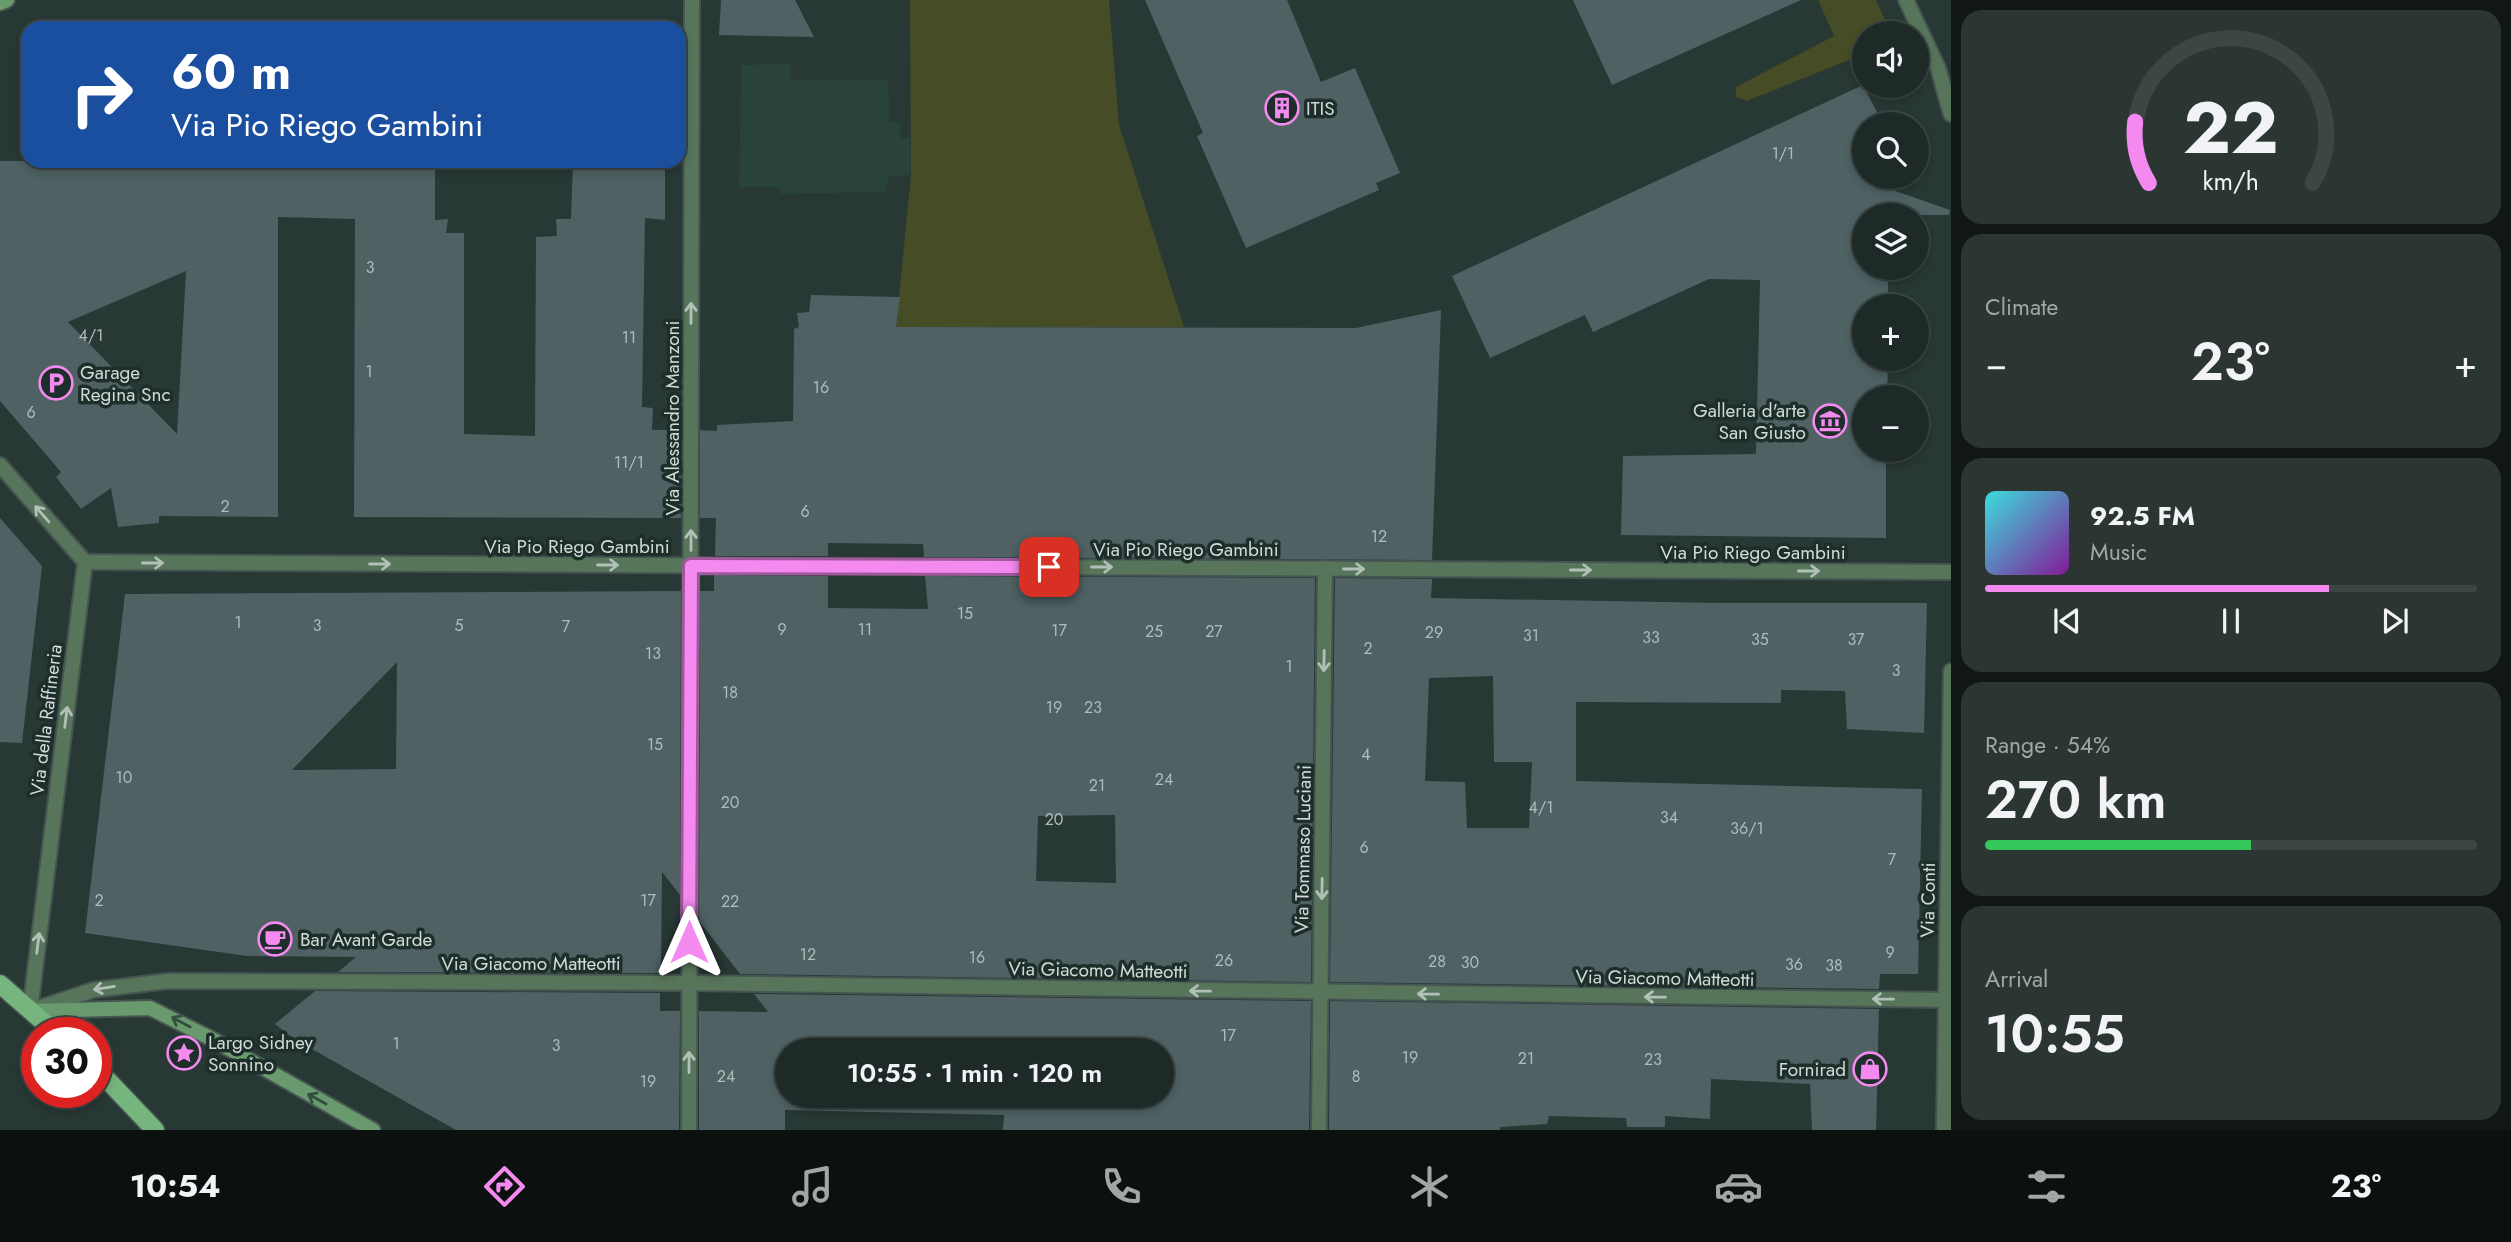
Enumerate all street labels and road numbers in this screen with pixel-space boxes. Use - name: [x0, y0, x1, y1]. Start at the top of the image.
- street label: Via Alessandro Manzoni: [659, 321, 686, 515]
- street label: Via Pio Riego Gambini: [484, 533, 670, 560]
- street label: Via Pio Riego Gambini: [1093, 536, 1279, 563]
- street label: Via Pio Riego Gambini: [1660, 539, 1846, 566]
- street label: Via della Raffineria: [23, 643, 69, 797]
- street label: Via Tommaso Luciani: [1288, 765, 1318, 933]
- street label: Via Conti: [1914, 862, 1942, 938]
- street label: Via Giacomo Matteotti: [441, 950, 621, 977]
- street label: Via Giacomo Matteotti: [1008, 955, 1188, 985]
- street label: Via Giacomo Matteotti: [1575, 963, 1755, 993]

